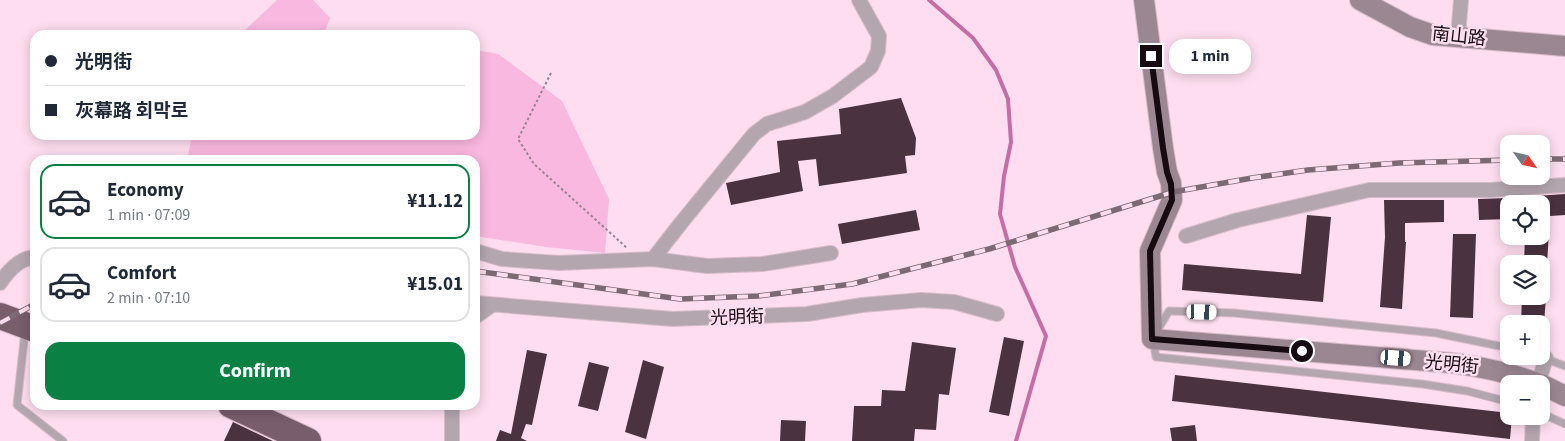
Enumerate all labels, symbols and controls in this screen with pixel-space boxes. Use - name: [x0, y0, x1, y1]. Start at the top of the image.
- street label: 南山路: [1431, 21, 1487, 52]
- callout: 1 min: [1168, 38, 1251, 74]
- route end: [1140, 45, 1162, 67]
- text: 1 min: [1191, 45, 1229, 67]
- text: 光明街: [75, 49, 132, 76]
- text: 灰幕路 회막로: [75, 98, 188, 125]
- north arrow: [1500, 135, 1550, 185]
- map controls: [1500, 135, 1550, 425]
- text: Economy: [107, 177, 184, 204]
- icon: car: [47, 179, 92, 224]
- text: ¥11.12: [407, 188, 463, 215]
- button: locate: [1500, 195, 1550, 245]
- text: 1 min · 07:09: [107, 204, 190, 226]
- button: layers: [1500, 255, 1550, 305]
- text: Comfort: [107, 260, 177, 287]
- icon: car: [47, 262, 92, 307]
- text: ¥15.01: [407, 271, 463, 298]
- text: 2 min · 07:10: [107, 287, 190, 309]
- street label: 光明街: [710, 304, 764, 331]
- car: [1186, 304, 1217, 320]
- button: +: [1500, 315, 1550, 365]
- route start: [1291, 340, 1313, 362]
- button: Confirm: [45, 342, 465, 400]
- car: [1380, 349, 1411, 367]
- street label: 光明街: [1424, 349, 1480, 380]
- button: −: [1500, 375, 1550, 425]

